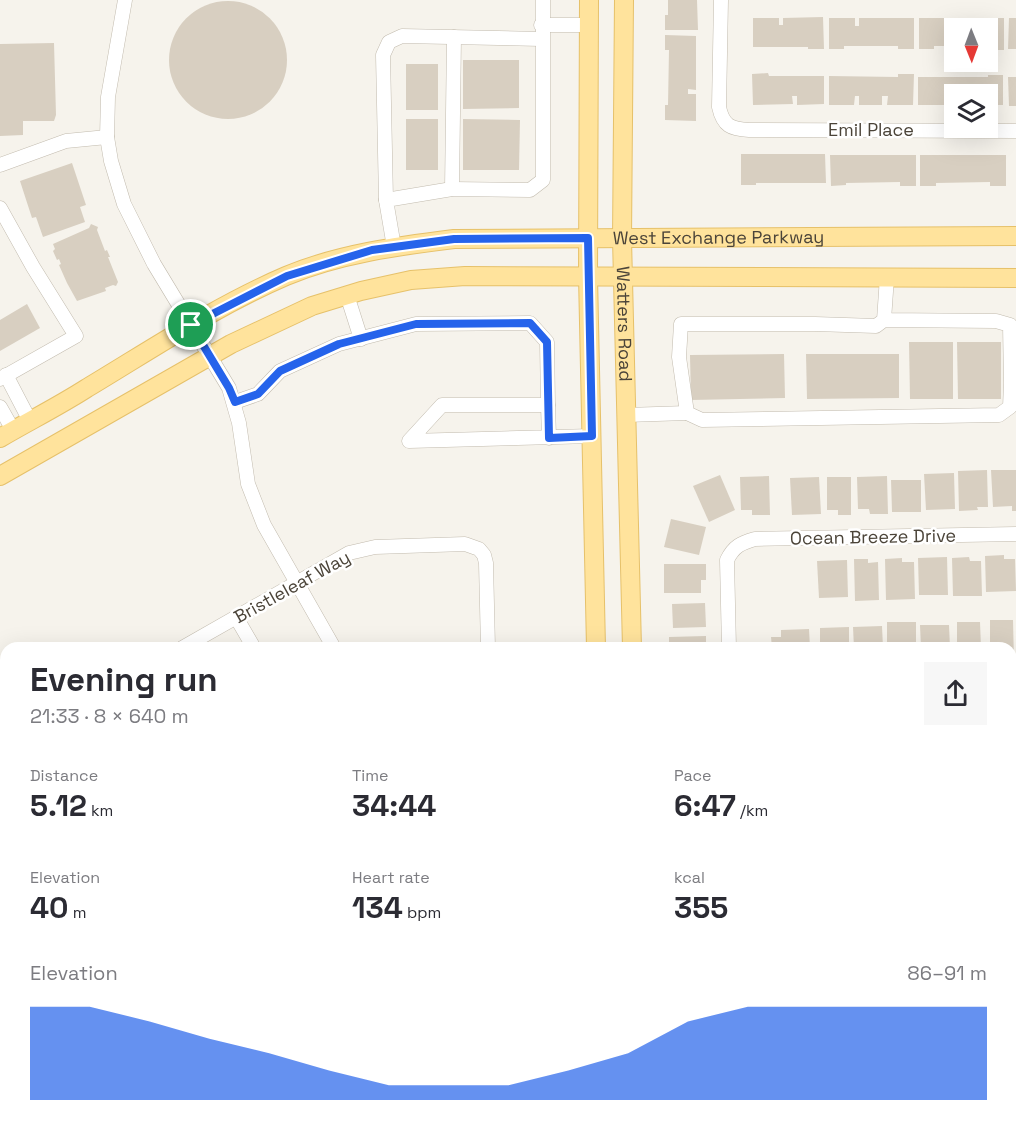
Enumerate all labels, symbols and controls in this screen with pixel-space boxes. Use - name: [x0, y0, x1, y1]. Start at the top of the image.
- north arrow: [944, 18, 998, 72]
- map controls: [944, 18, 998, 138]
- button: layers: [944, 84, 998, 138]
- street label: Emil Place: [828, 118, 914, 141]
- street label: West Exchange Parkway: [613, 225, 824, 249]
- street label: Watters Road: [612, 266, 637, 382]
- pin: [165, 299, 216, 350]
- icon: arrive: [174, 308, 207, 341]
- street label: Ocean Breeze Drive: [790, 524, 956, 549]
- street label: Bristleleaf Way: [229, 545, 354, 628]
- text: Evening run: [30, 659, 218, 701]
- button: share: [924, 662, 987, 725]
- text: 21:33 · 8 × 640 m: [30, 703, 189, 729]
- text: Distance: [30, 765, 98, 786]
- text: Time: [352, 765, 388, 786]
- text: Pace: [674, 765, 711, 786]
- text: 5.12: [30, 786, 87, 825]
- text: 34:44: [352, 786, 436, 825]
- text: 6:47: [674, 786, 736, 825]
- text: km: [87, 800, 113, 821]
- text: /km: [736, 800, 768, 821]
- text: Elevation: [30, 867, 100, 888]
- text: Heart rate: [352, 867, 430, 888]
- text: kcal: [674, 867, 705, 888]
- text: 40: [30, 888, 69, 927]
- text: 134: [352, 888, 403, 927]
- text: 355: [674, 888, 728, 927]
- text: m: [69, 902, 86, 923]
- text: bpm: [403, 902, 441, 923]
- text: Elevation: [30, 960, 118, 986]
- text: 86–91 m: [907, 960, 987, 986]

